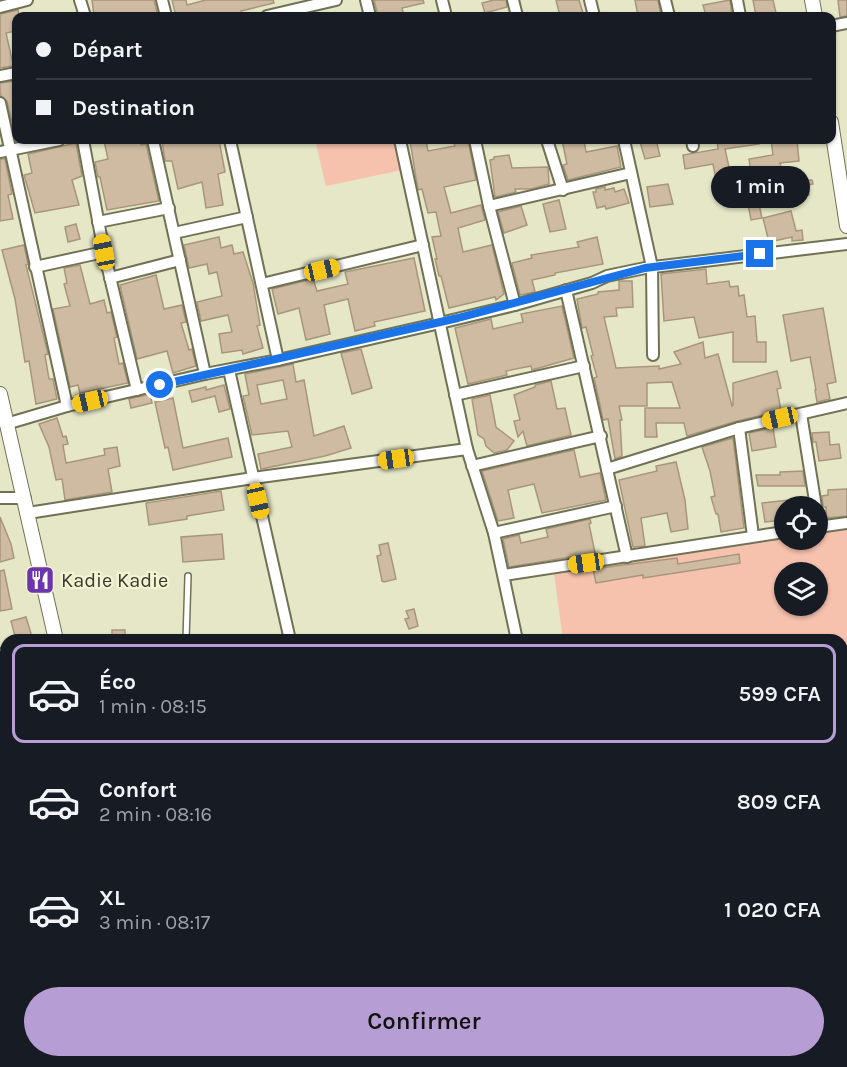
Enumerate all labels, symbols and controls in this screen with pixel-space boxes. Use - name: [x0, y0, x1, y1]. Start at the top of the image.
- text: Départ: [72, 37, 142, 63]
- text: Destination: [72, 95, 195, 121]
- callout: 1 min: [710, 167, 810, 209]
- text: 1 min: [736, 175, 785, 198]
- car: [92, 233, 116, 271]
- route end: [746, 240, 773, 267]
- car: [302, 257, 342, 283]
- route start: [146, 371, 173, 398]
- car: [70, 388, 110, 414]
- car: [760, 405, 800, 431]
- car: [377, 448, 415, 470]
- car: [245, 481, 271, 521]
- map controls: [774, 496, 828, 616]
- button: locate: [774, 496, 828, 550]
- car: [567, 552, 605, 574]
- button: layers: [774, 562, 828, 616]
- restaurant icon: Kadie Kadie: [24, 564, 56, 596]
- place label: Kadie Kadie: [61, 569, 168, 592]
- icon: car: [27, 667, 81, 721]
- text: Éco: [99, 669, 136, 695]
- text: 599 CFA: [739, 681, 821, 707]
- text: 1 min · 08:15: [99, 695, 207, 718]
- icon: car: [27, 775, 81, 829]
- text: Confort: [99, 777, 177, 803]
- text: 809 CFA: [737, 789, 821, 815]
- text: 2 min · 08:16: [99, 803, 212, 826]
- icon: car: [27, 883, 81, 937]
- text: XL: [99, 885, 125, 911]
- text: 1 020 CFA: [724, 897, 821, 923]
- text: 3 min · 08:17: [99, 911, 210, 934]
- button: Confirmer: [24, 987, 824, 1056]

